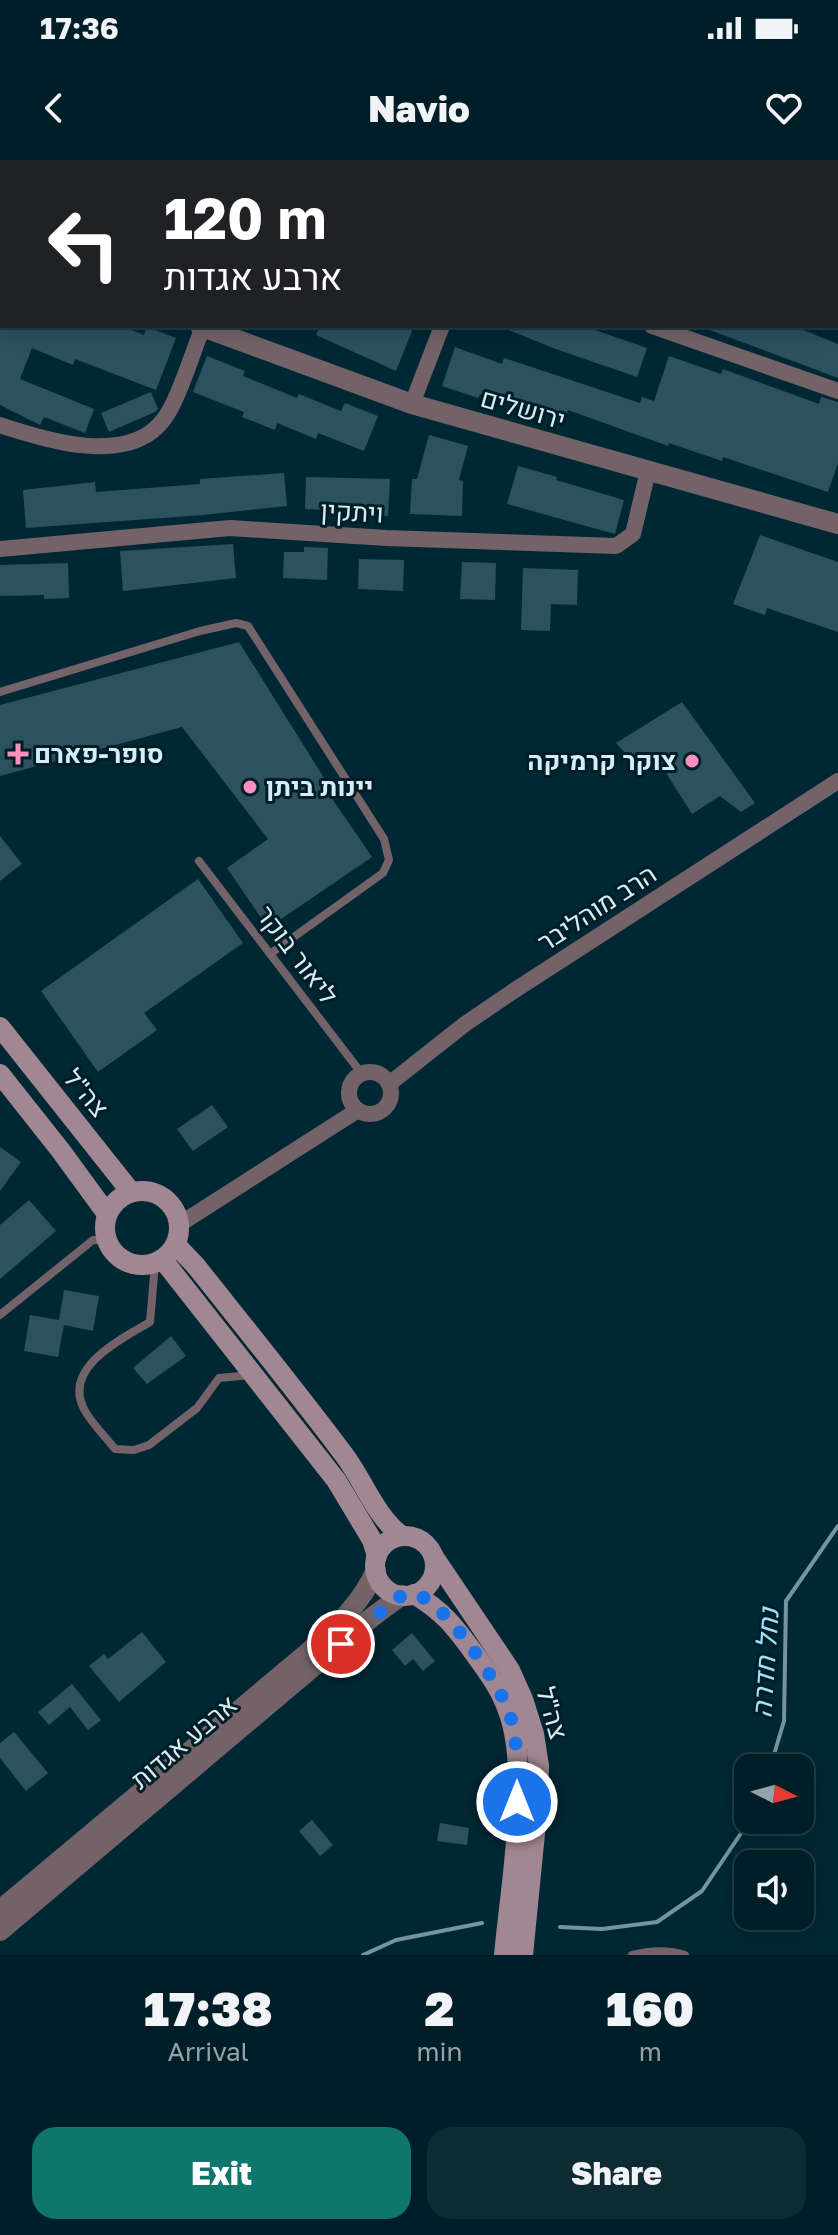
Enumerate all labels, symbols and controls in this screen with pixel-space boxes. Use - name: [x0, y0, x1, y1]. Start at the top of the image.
- text: 17:36: [40, 10, 119, 46]
- icon: back: [32, 86, 76, 130]
- icon: heart: [762, 86, 806, 130]
- text: Navio: [368, 87, 470, 130]
- text: 120 m: [164, 184, 326, 251]
- icon: left: [32, 192, 136, 296]
- text: ארבע אגדות: [164, 255, 342, 298]
- street label: ירושלים: [477, 382, 569, 435]
- street label: ויתקין: [320, 494, 384, 529]
- place label: סופר-פארם: [34, 738, 164, 769]
- marker: סופר-פארם: [9, 745, 27, 763]
- place label: צוקר קרמיקה: [527, 745, 676, 776]
- marker: צוקר קרמיקה: [683, 752, 701, 770]
- place label: יינות ביתן: [266, 771, 373, 802]
- marker: יינות ביתן: [241, 778, 259, 796]
- street label: הרב מוהליבר: [532, 858, 662, 957]
- street label: ליאור בוקר: [250, 899, 344, 1010]
- street label: צה"ל: [57, 1062, 115, 1123]
- water label: נחל חדרה: [744, 1605, 785, 1719]
- pin: [307, 1610, 375, 1678]
- icon: arrive: [319, 1622, 363, 1666]
- street label: צה"ל: [530, 1683, 575, 1743]
- street label: ארבע אגדות: [124, 1688, 243, 1795]
- north arrow: [734, 1754, 814, 1834]
- map controls: [734, 1754, 814, 1930]
- position arrow: [475, 1760, 559, 1844]
- button: sound: [734, 1850, 814, 1930]
- text: 17:38: [144, 1979, 273, 2037]
- text: 2: [425, 1979, 454, 2037]
- text: 160: [606, 1979, 694, 2037]
- text: Arrival: [167, 2036, 249, 2067]
- text: min: [416, 2036, 462, 2067]
- text: m: [639, 2036, 662, 2067]
- button: Exit: [32, 2127, 411, 2219]
- button: Share: [427, 2127, 806, 2219]

